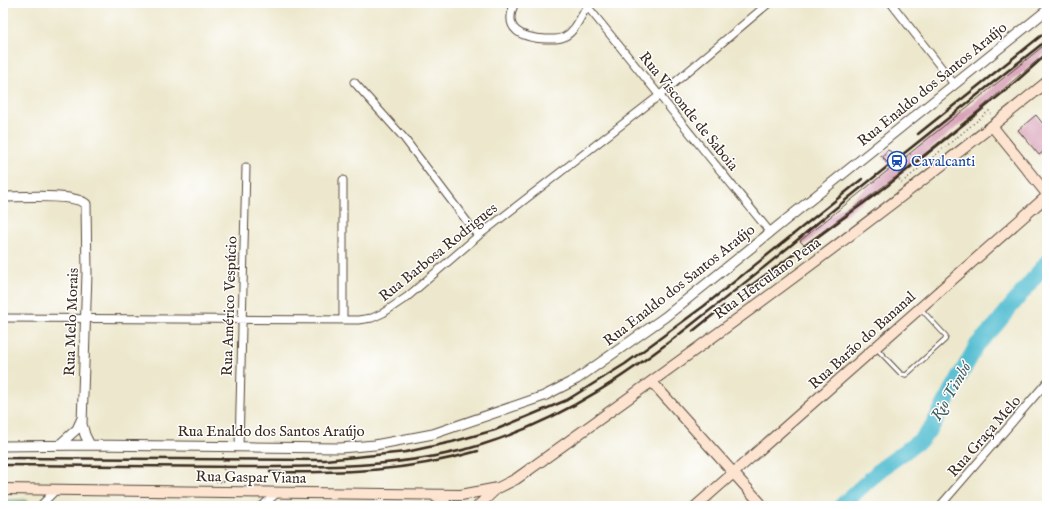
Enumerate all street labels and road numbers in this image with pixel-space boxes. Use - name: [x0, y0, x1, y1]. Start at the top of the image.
- street label: Rua Enaldo dos Santos Araújo: [854, 18, 1011, 151]
- street label: Rua Visconde de Saboia: [635, 48, 743, 175]
- street label: Rua Barbosa Rodrigues: [375, 199, 501, 306]
- street label: Rua Enaldo dos Santos Araújo: [600, 220, 759, 351]
- street label: Rua Herculano Pena: [710, 233, 825, 324]
- street label: Rua Américo Vespúcio: [218, 236, 241, 376]
- street label: Rua Melo Morais: [60, 268, 83, 377]
- street label: Rua Barão do Bananal: [805, 287, 920, 393]
- street label: Rua Graça Melo: [944, 392, 1025, 481]
- street label: Rua Enaldo dos Santos Araújo: [177, 422, 365, 441]
- street label: Rua Gaspar Viana: [195, 467, 307, 488]

